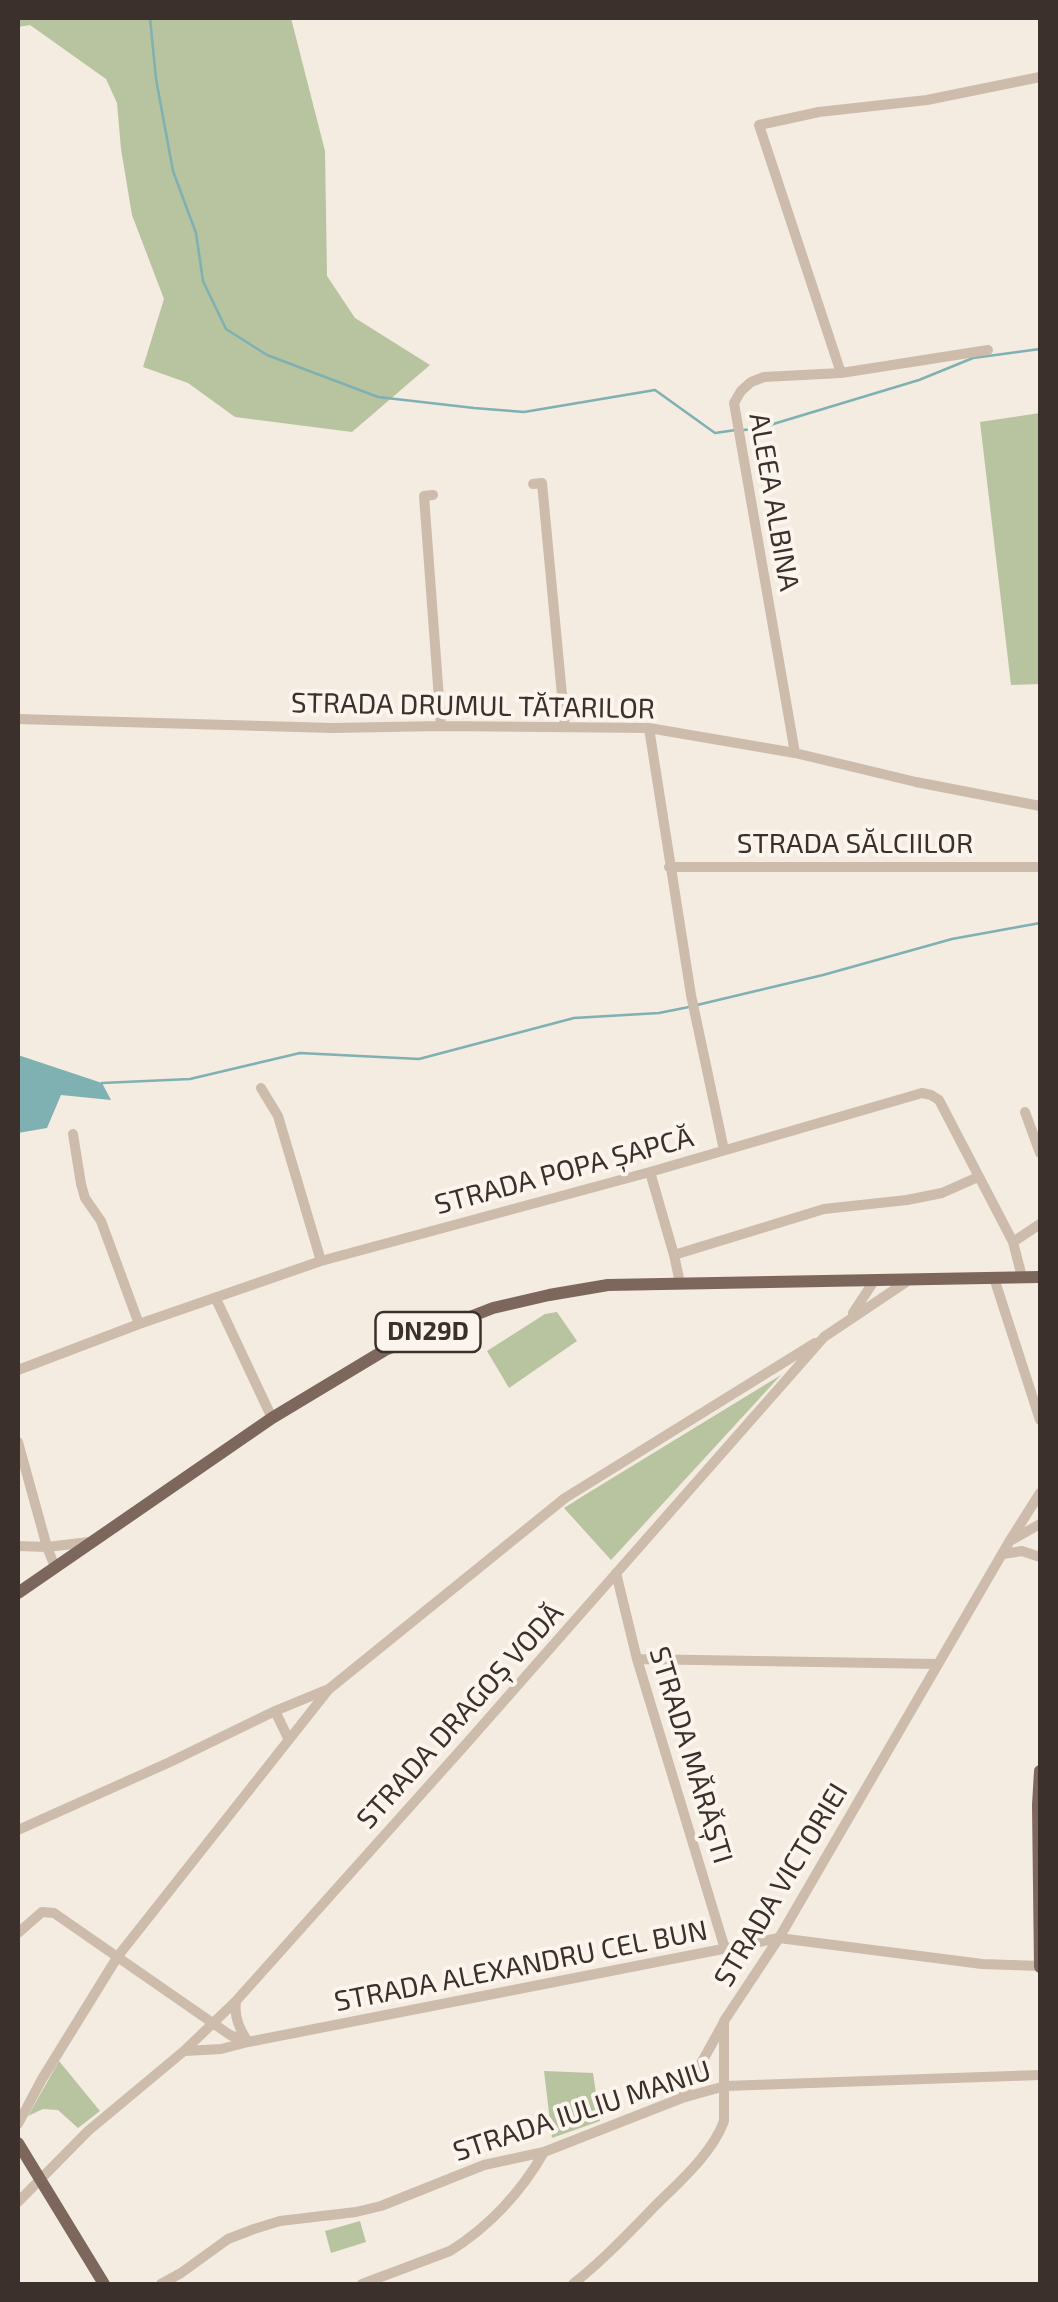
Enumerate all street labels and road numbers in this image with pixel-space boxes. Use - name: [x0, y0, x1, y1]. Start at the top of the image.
- street label: ALEEA ALBINA: [742, 410, 806, 594]
- street label: STRADA DRUMUL TĂTARILOR: [291, 686, 655, 726]
- street label: STRADA SĂLCIILOR: [737, 827, 973, 861]
- street label: STRADA POPA ȘAPCĂ: [431, 1120, 697, 1222]
- road number: DN29D: [376, 1312, 480, 1352]
- street label: STRADA DRAGOȘ VODĂ: [350, 1596, 570, 1836]
- street label: STRADA MĂRĂȘTI: [642, 1643, 740, 1867]
- street label: STRADA VICTORIEI: [707, 1777, 855, 1993]
- street label: STRADA ALEXANDRU CEL BUN: [332, 1913, 710, 2019]
- street label: STRADA IULIU MANIU: [449, 2053, 715, 2169]

